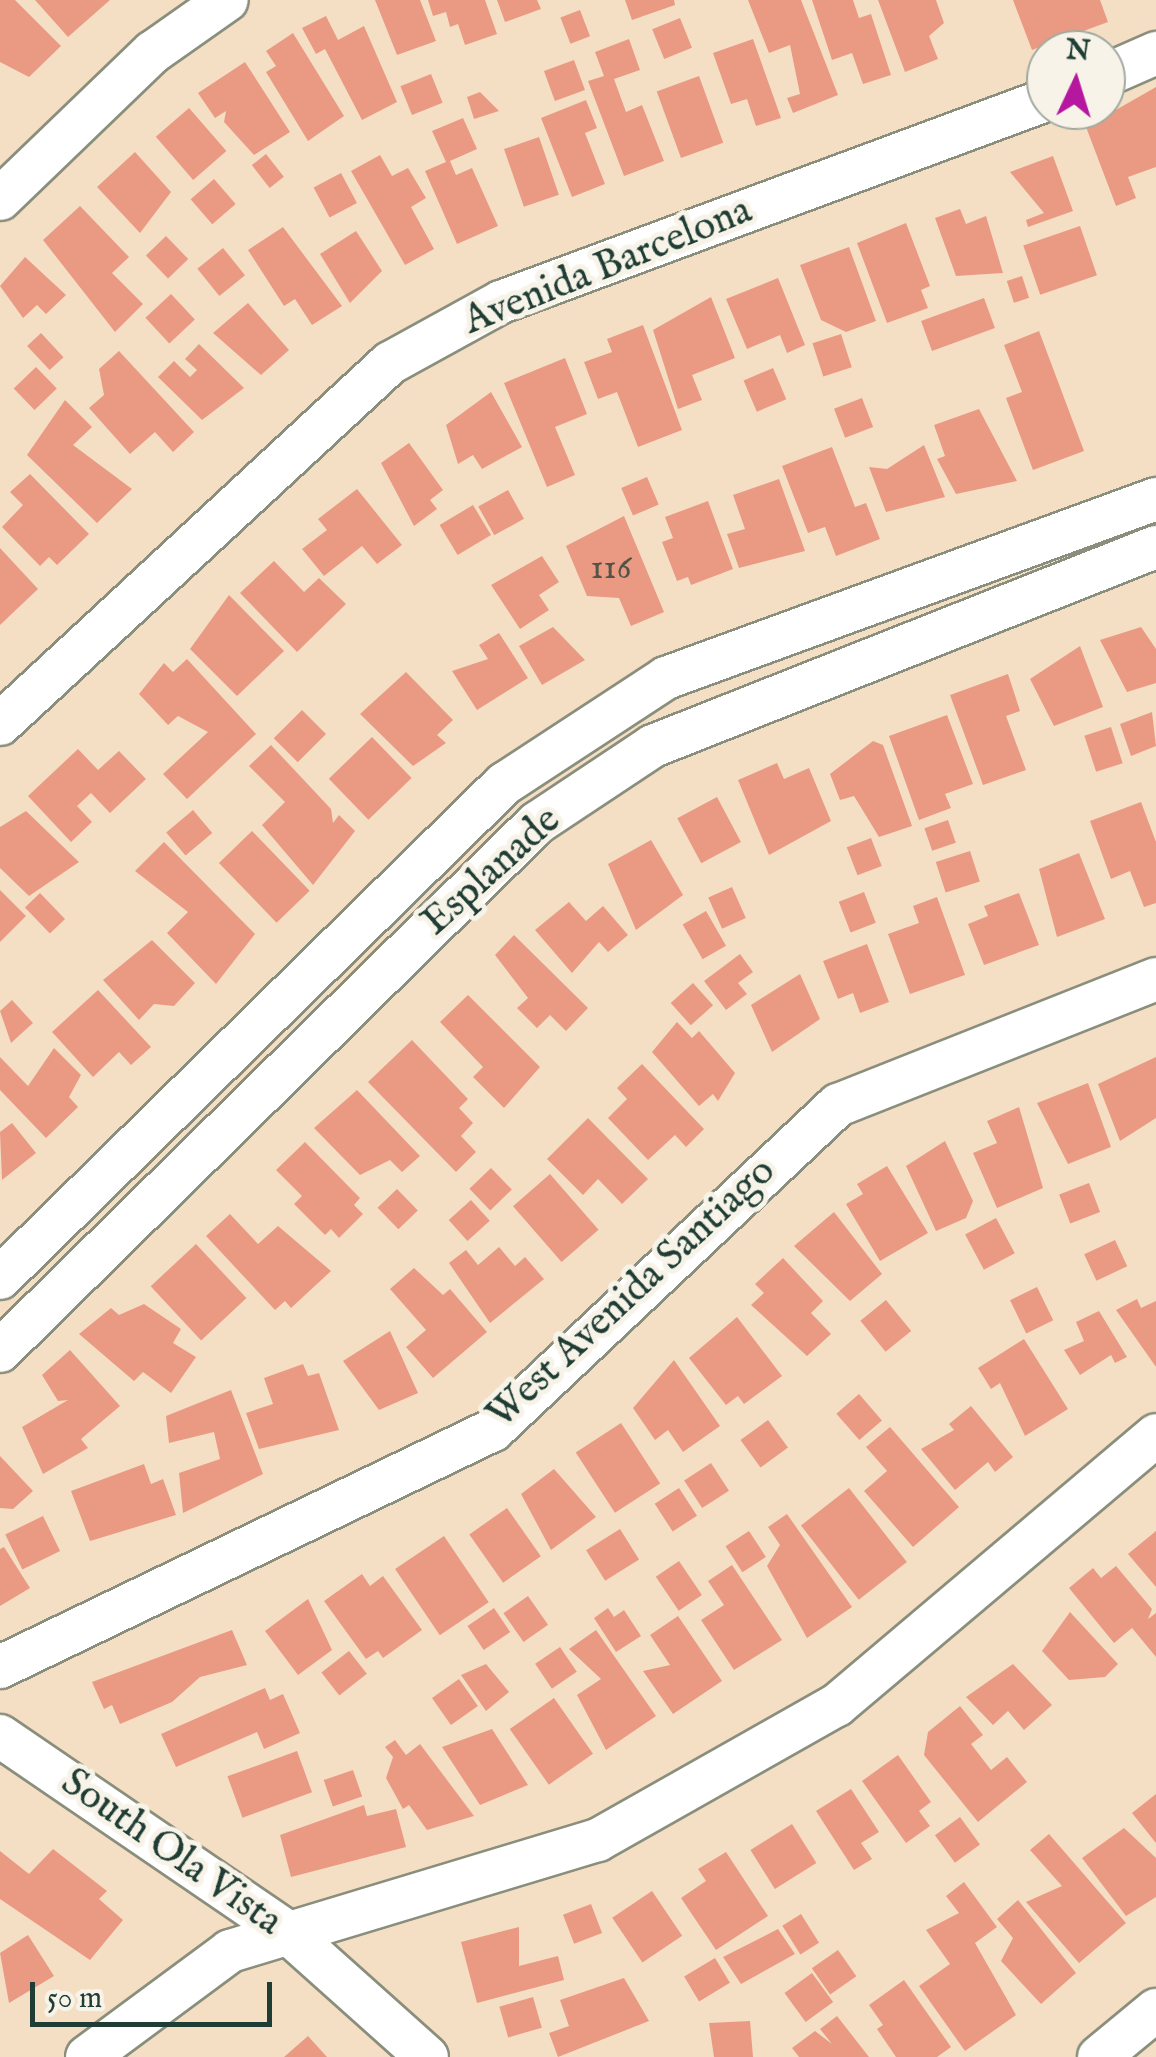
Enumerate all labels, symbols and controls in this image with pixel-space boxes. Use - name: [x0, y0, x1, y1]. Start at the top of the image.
- north arrow: [1026, 30, 1126, 130]
- text: N: [1065, 33, 1091, 70]
- street label: Avenida Barcelona: [457, 187, 759, 347]
- house number: 116: [591, 548, 631, 590]
- street label: Esplanade: [413, 797, 571, 947]
- street label: West Avenida Santiago: [478, 1148, 786, 1440]
- street label: South Ola Vista: [51, 1759, 291, 1947]
- scale bar: [35, 1962, 278, 2024]
- text: 50 m: [47, 1980, 102, 2018]

